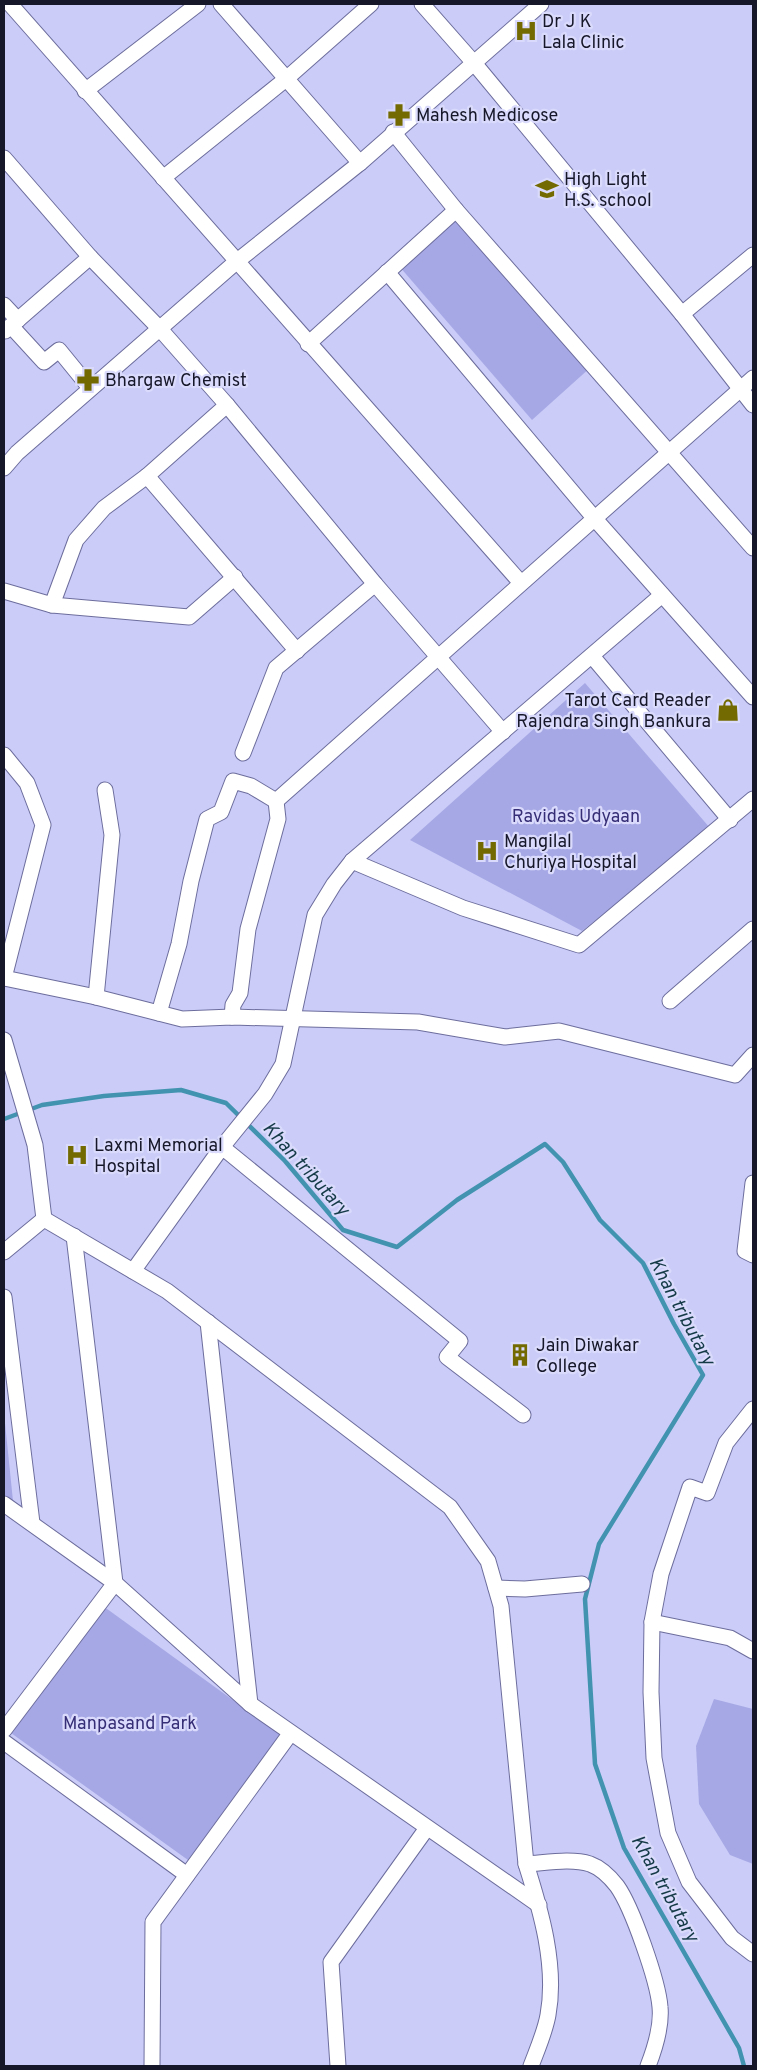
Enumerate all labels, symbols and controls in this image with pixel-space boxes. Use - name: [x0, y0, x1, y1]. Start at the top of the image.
- place label: Dr J K Lala Clinic: [542, 11, 625, 55]
- hospital icon: Dr J K Lala Clinic: [513, 18, 539, 44]
- pharmacy icon: Mahesh Medicose: [386, 102, 412, 128]
- place label: Mahesh Medicose: [416, 105, 558, 128]
- place label: High Light H.S. school: [564, 169, 652, 213]
- school or university icon: High Light H.S. school: [534, 176, 560, 202]
- pharmacy icon: Bhargaw Chemist: [75, 367, 101, 393]
- place label: Bhargaw Chemist: [105, 370, 247, 393]
- place label: Tarot Card Reader Rajendra Singh Bankura: [516, 690, 711, 734]
- shop icon: Tarot Card Reader Rajendra Singh Bankura: [715, 697, 741, 723]
- park label: Ravidas Udyaan: [512, 806, 640, 829]
- place label: Mangilal Churiya Hospital: [504, 831, 637, 875]
- hospital icon: Mangilal Churiya Hospital: [474, 838, 500, 864]
- water label: Khan tributary: [257, 1117, 355, 1222]
- place label: Laxmi Memorial Hospital: [94, 1135, 223, 1179]
- hospital icon: Laxmi Memorial Hospital: [64, 1142, 90, 1168]
- water label: Khan tributary: [643, 1254, 720, 1371]
- place label: Jain Diwakar College: [536, 1335, 639, 1379]
- building icon: Jain Diwakar College: [507, 1342, 533, 1368]
- park label: Manpasand Park: [63, 1713, 197, 1736]
- water label: Khan tributary: [625, 1831, 704, 1948]

